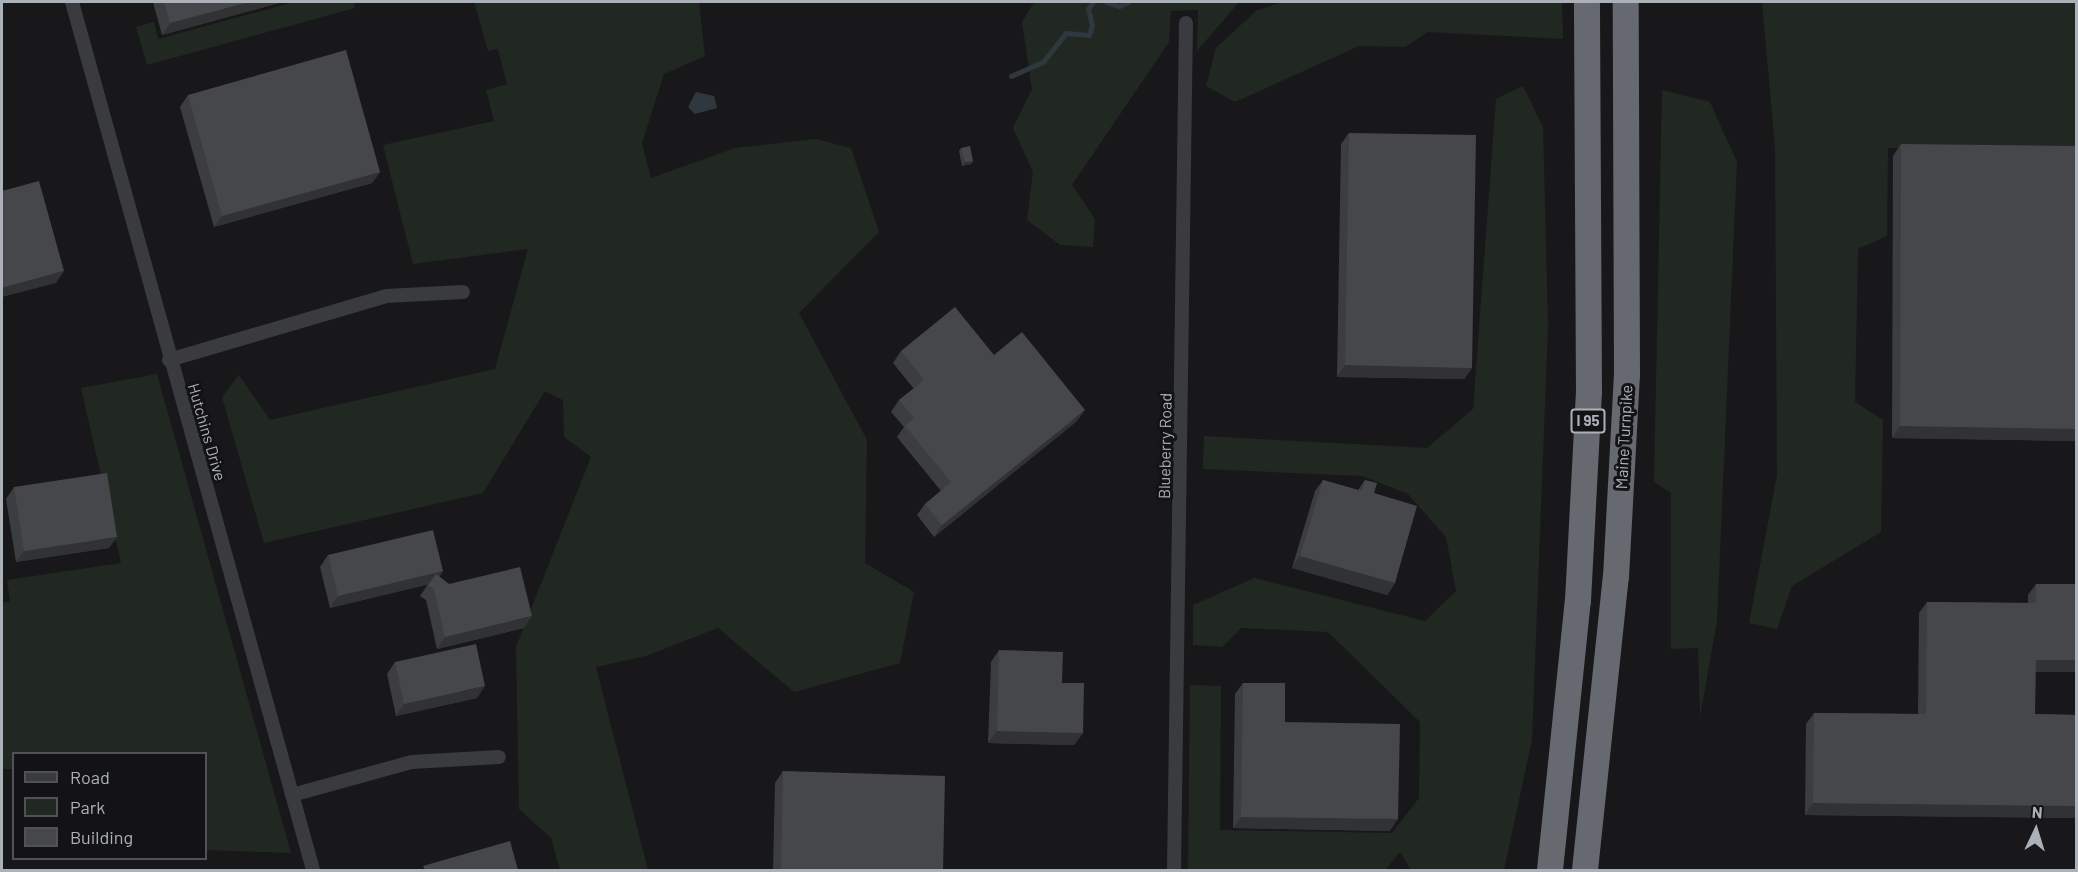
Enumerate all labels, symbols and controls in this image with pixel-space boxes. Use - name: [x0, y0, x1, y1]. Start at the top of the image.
- street label: Hutchins Drive: [184, 381, 230, 483]
- street label: Maine Turnpike: [1612, 384, 1636, 490]
- street label: Blueberry Road: [1154, 393, 1176, 499]
- road number: I 95: [1570, 409, 1606, 433]
- legend: [12, 752, 207, 860]
- text: Road: [70, 766, 110, 788]
- text: Park: [70, 796, 105, 818]
- north arrow: [2006, 800, 2066, 860]
- text: N: [2031, 802, 2043, 821]
- text: Building: [70, 826, 133, 848]

